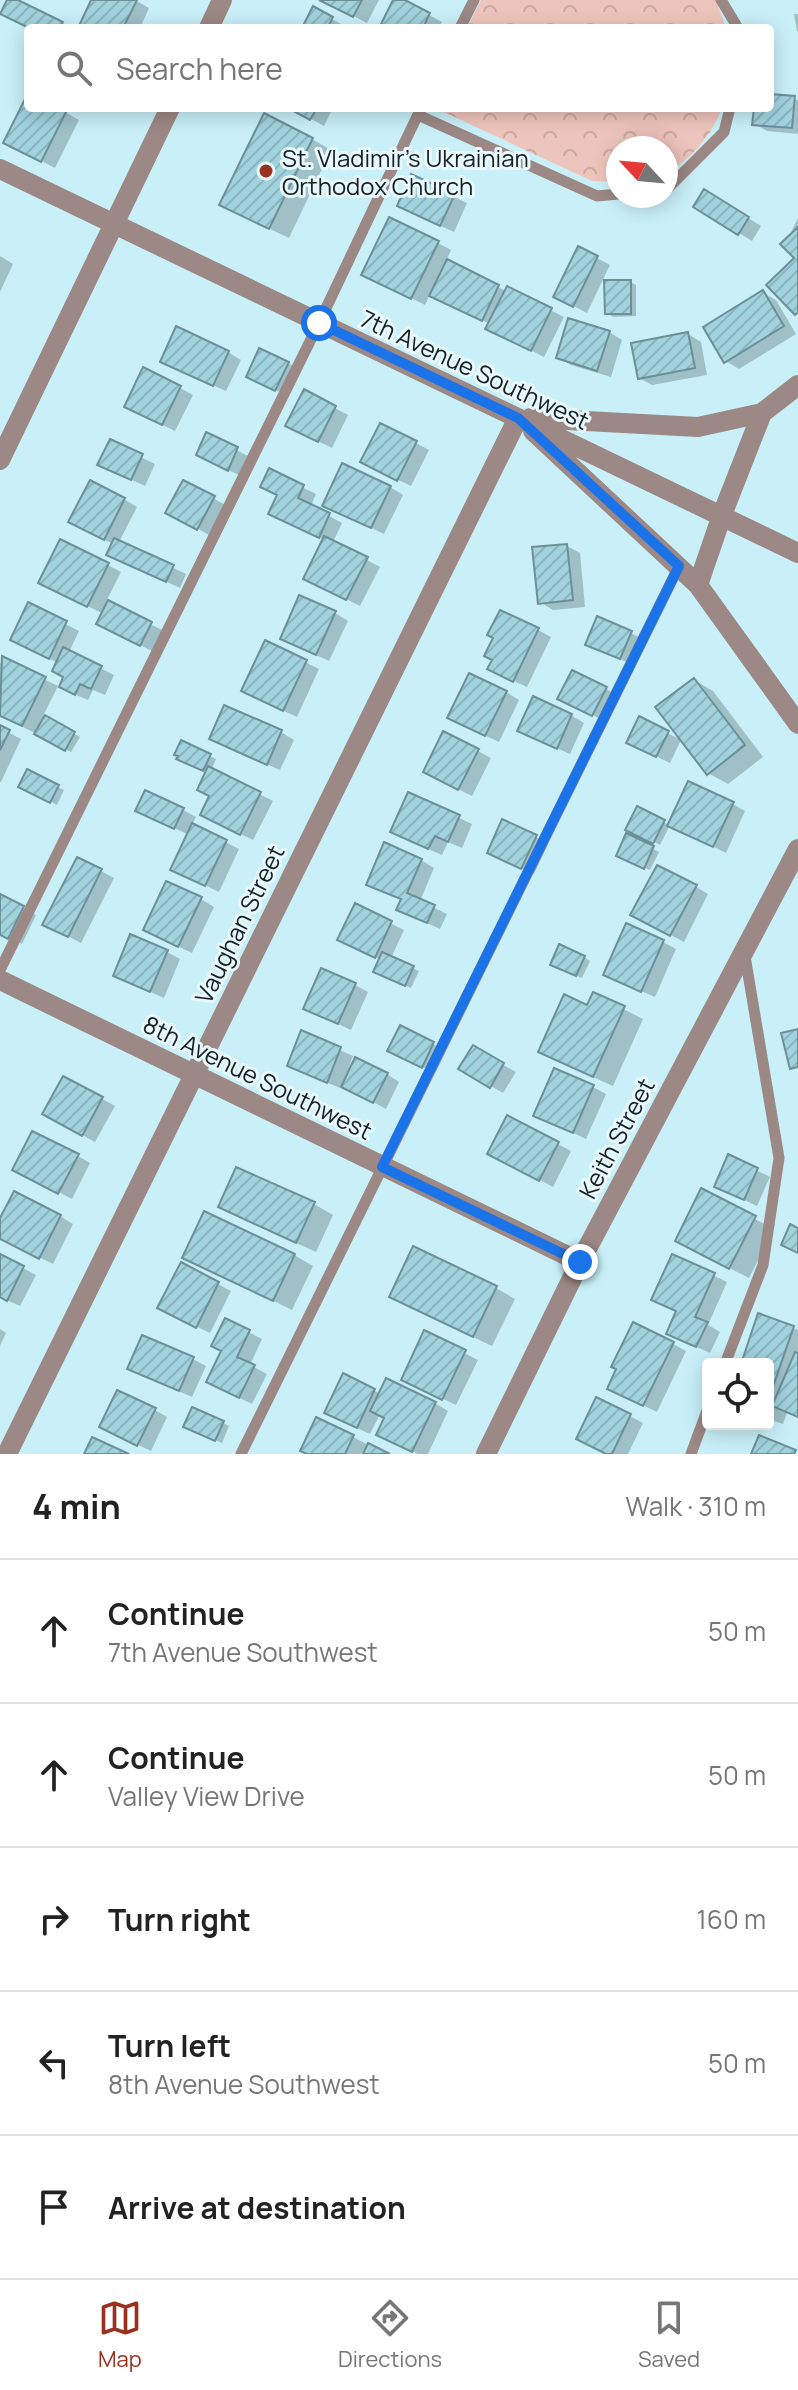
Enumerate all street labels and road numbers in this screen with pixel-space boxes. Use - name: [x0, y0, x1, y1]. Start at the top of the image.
- street label: 7th Avenue Southwest: [355, 301, 595, 437]
- street label: Vaughan Street: [186, 839, 292, 1009]
- street label: 8th Avenue Southwest: [138, 1007, 378, 1147]
- street label: Keith Street: [570, 1072, 662, 1204]

